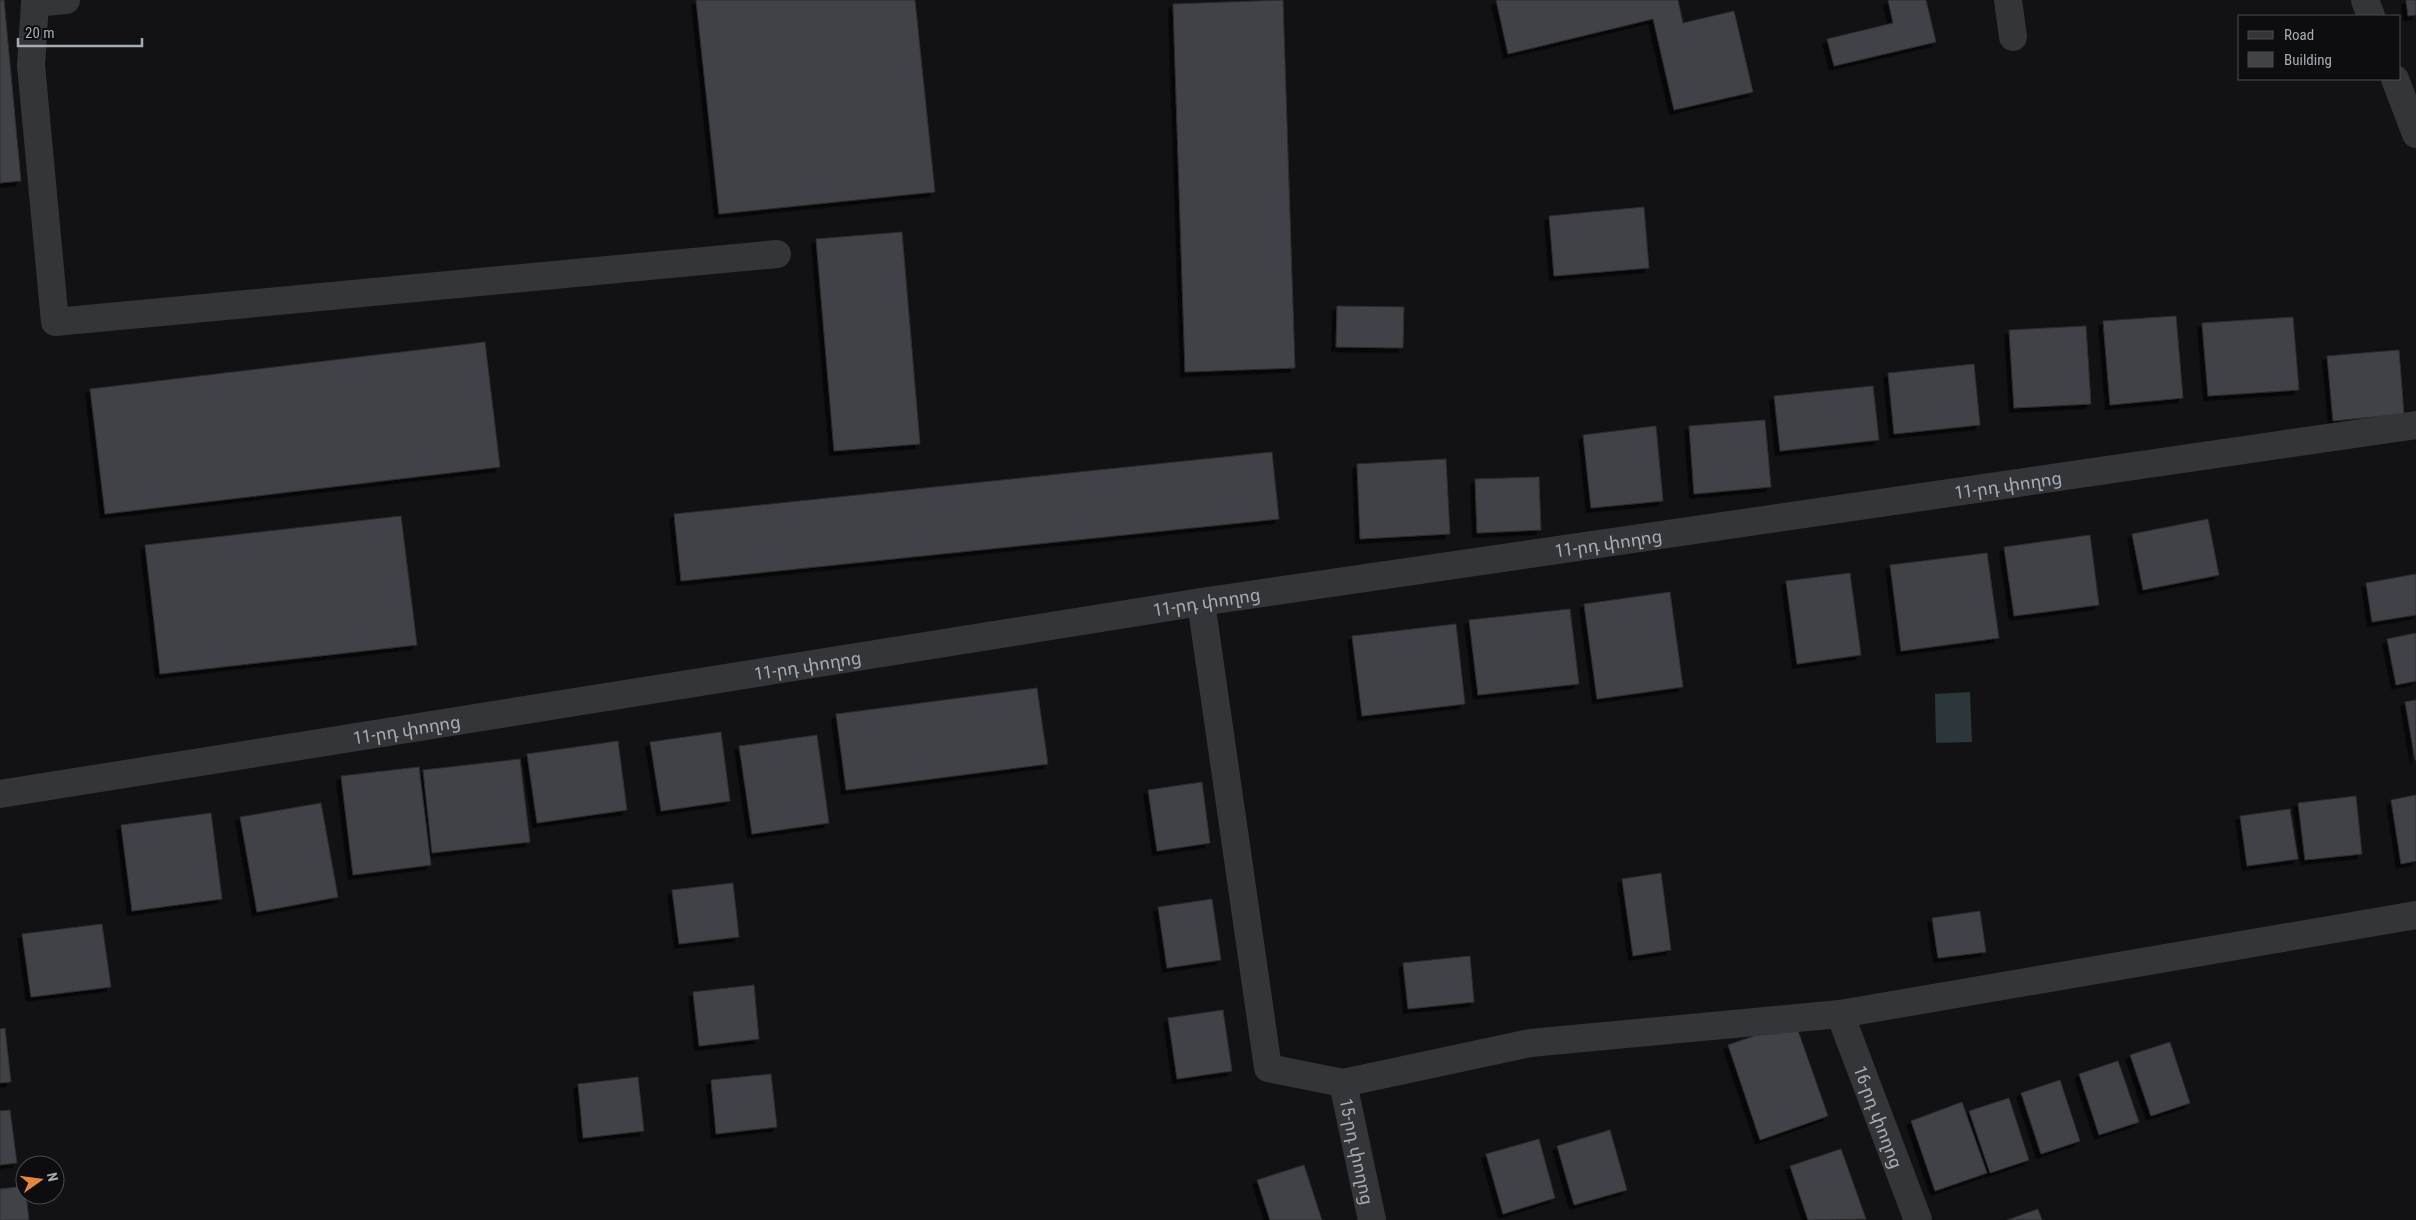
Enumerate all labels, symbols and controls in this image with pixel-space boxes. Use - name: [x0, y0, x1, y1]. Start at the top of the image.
- scale bar: [18, 15, 141, 47]
- legend: [2238, 15, 2401, 80]
- text: 20 m: [25, 24, 55, 42]
- text: Road: [2284, 26, 2314, 44]
- text: Building: [2284, 51, 2332, 69]
- street label: 11-րդ փողոց: [1953, 466, 2063, 503]
- street label: 11-րդ փողոց: [1553, 524, 1663, 561]
- street label: 11-րդ փողոց: [1152, 583, 1262, 620]
- street label: 11-րդ փողոց: [753, 646, 863, 684]
- street label: 11-րդ փողոց: [352, 710, 462, 748]
- street label: 16-րդ փողոց: [1850, 1063, 1908, 1171]
- street label: 15-րդ փողոց: [1336, 1096, 1379, 1207]
- north arrow: [15, 1155, 65, 1205]
- text: N: [44, 1171, 61, 1183]

